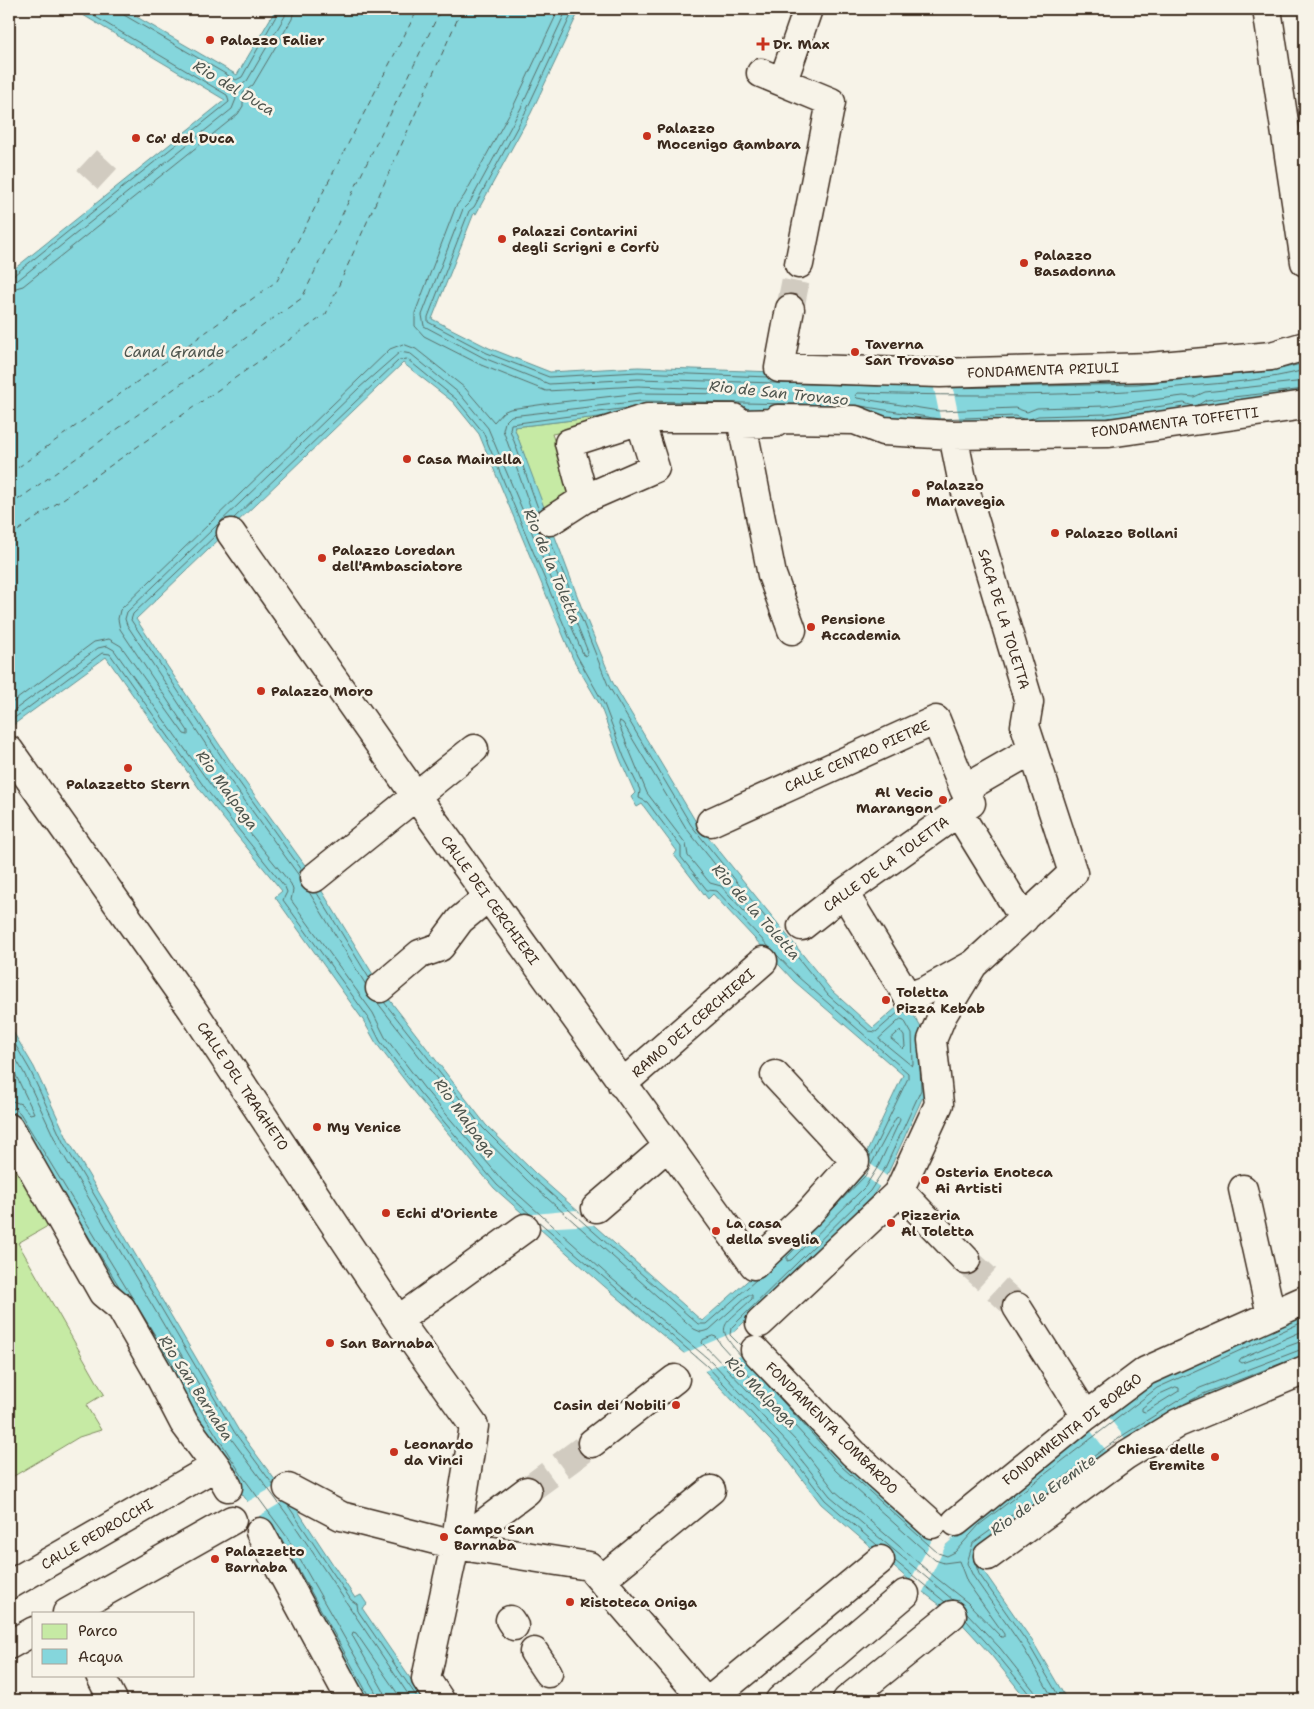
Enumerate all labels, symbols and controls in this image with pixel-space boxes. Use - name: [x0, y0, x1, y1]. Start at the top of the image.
- place label: Palazzo Falier: [220, 31, 325, 49]
- marker: Palazzo Falier: [204, 34, 216, 46]
- place label: Dr. Max: [773, 35, 830, 53]
- marker: Dr. Max: [757, 38, 769, 50]
- water label: Rio del Duca: [189, 56, 279, 120]
- place label: Palazzo Mocenigo Gambara: [657, 119, 801, 153]
- place label: Ca' del Duca: [146, 129, 235, 147]
- marker: Palazzo Mocenigo Gambara: [641, 130, 653, 142]
- marker: Ca' del Duca: [130, 132, 142, 144]
- place label: Palazzi Contarini degli Scrigni e Corfù: [512, 222, 660, 256]
- marker: Palazzi Contarini degli Scrigni e Corfù: [496, 233, 508, 245]
- place label: Palazzo Basadonna: [1034, 246, 1116, 280]
- marker: Palazzo Basadonna: [1018, 257, 1030, 269]
- place label: Taverna San Trovaso: [865, 335, 954, 369]
- water label: Canal Grande: [124, 342, 224, 362]
- marker: Taverna San Trovaso: [849, 346, 861, 358]
- street label: FONDAMENTA PRIULI: [967, 358, 1120, 382]
- water label: Rio de San Trovaso: [708, 376, 850, 410]
- street label: FONDAMENTA TOFFETTI: [1090, 403, 1260, 441]
- place label: Casa Mainella: [417, 450, 522, 468]
- marker: Casa Mainella: [401, 453, 413, 465]
- place label: Palazzo Maravegia: [926, 476, 1005, 510]
- marker: Palazzo Maravegia: [910, 487, 922, 499]
- water label: Rio de la Toletta: [519, 506, 585, 626]
- place label: Palazzo Bollani: [1065, 524, 1178, 542]
- marker: Palazzo Bollani: [1049, 527, 1061, 539]
- place label: Palazzo Loredan dell'Ambasciatore: [332, 541, 463, 575]
- street label: SACA DE LA TOLETTA: [974, 547, 1034, 691]
- marker: Palazzo Loredan dell'Ambasciatore: [316, 552, 328, 564]
- place label: Pensione Accademia: [821, 610, 901, 644]
- marker: Pensione Accademia: [805, 621, 817, 633]
- place label: Palazzo Moro: [271, 682, 373, 700]
- marker: Palazzo Moro: [255, 685, 267, 697]
- street label: CALLE CENTRO PIETRE: [782, 716, 933, 796]
- water label: Rio Malpaga: [191, 746, 263, 834]
- marker: Palazzetto Stern: [122, 762, 134, 774]
- place label: Palazzetto Stern: [66, 775, 190, 793]
- place label: Al Vecio Marangon: [856, 783, 933, 817]
- marker: Al Vecio Marangon: [937, 794, 949, 806]
- street label: CALLE DE LA TOLETTA: [820, 812, 952, 916]
- street label: CALLE DEI CERCHIERI: [437, 832, 543, 968]
- water label: Rio de la Toletta: [707, 860, 805, 964]
- street label: RAMO DEI CERCHIERI: [628, 964, 758, 1081]
- place label: Toletta Pizza Kebab: [896, 983, 985, 1017]
- marker: Toletta Pizza Kebab: [880, 994, 892, 1006]
- street label: CALLE DEL TRAGHETO: [193, 1018, 293, 1154]
- water label: Rio Malpaga: [429, 1074, 501, 1162]
- place label: My Venice: [327, 1118, 401, 1136]
- marker: My Venice: [311, 1121, 323, 1133]
- place label: Osteria Enoteca Ai Artisti: [935, 1163, 1053, 1197]
- marker: Osteria Enoteca Ai Artisti: [919, 1174, 931, 1186]
- place label: Echi d'Oriente: [396, 1204, 498, 1222]
- place label: Pizzeria Al Toletta: [901, 1206, 974, 1240]
- marker: Echi d'Oriente: [380, 1207, 392, 1219]
- place label: La casa della sveglia: [726, 1214, 819, 1248]
- marker: Pizzeria Al Toletta: [885, 1217, 897, 1229]
- marker: La casa della sveglia: [710, 1225, 722, 1237]
- water label: Rio San Barnaba: [154, 1331, 238, 1445]
- place label: San Barnaba: [340, 1334, 434, 1352]
- marker: San Barnaba: [324, 1337, 336, 1349]
- water label: Rio Malpaga: [721, 1352, 801, 1432]
- street label: FONDAMENTA LOMBARDO: [762, 1358, 902, 1498]
- street label: FONDAMENTA DI BORGO: [999, 1369, 1145, 1489]
- place label: Casin dei Nobili: [553, 1396, 666, 1414]
- marker: Casin dei Nobili: [670, 1399, 682, 1411]
- place label: Leonardo da Vinci: [404, 1435, 473, 1469]
- place label: Chiesa delle Eremite: [1117, 1440, 1205, 1474]
- marker: Leonardo da Vinci: [388, 1446, 400, 1458]
- water label: Rio de le Eremite: [986, 1450, 1100, 1540]
- marker: Chiesa delle Eremite: [1209, 1451, 1221, 1463]
- street label: CALLE PEDROCCHI: [38, 1494, 157, 1573]
- place label: Campo San Barnaba: [454, 1520, 534, 1554]
- marker: Campo San Barnaba: [438, 1531, 450, 1543]
- place label: Palazzetto Barnaba: [225, 1542, 305, 1576]
- marker: Palazzetto Barnaba: [209, 1553, 221, 1565]
- place label: Ristoteca Oniga: [580, 1593, 697, 1611]
- marker: Ristoteca Oniga: [564, 1596, 576, 1608]
- legend: [32, 1612, 195, 1676]
- text: Parco: [78, 1621, 118, 1641]
- text: Acqua: [78, 1647, 124, 1667]

